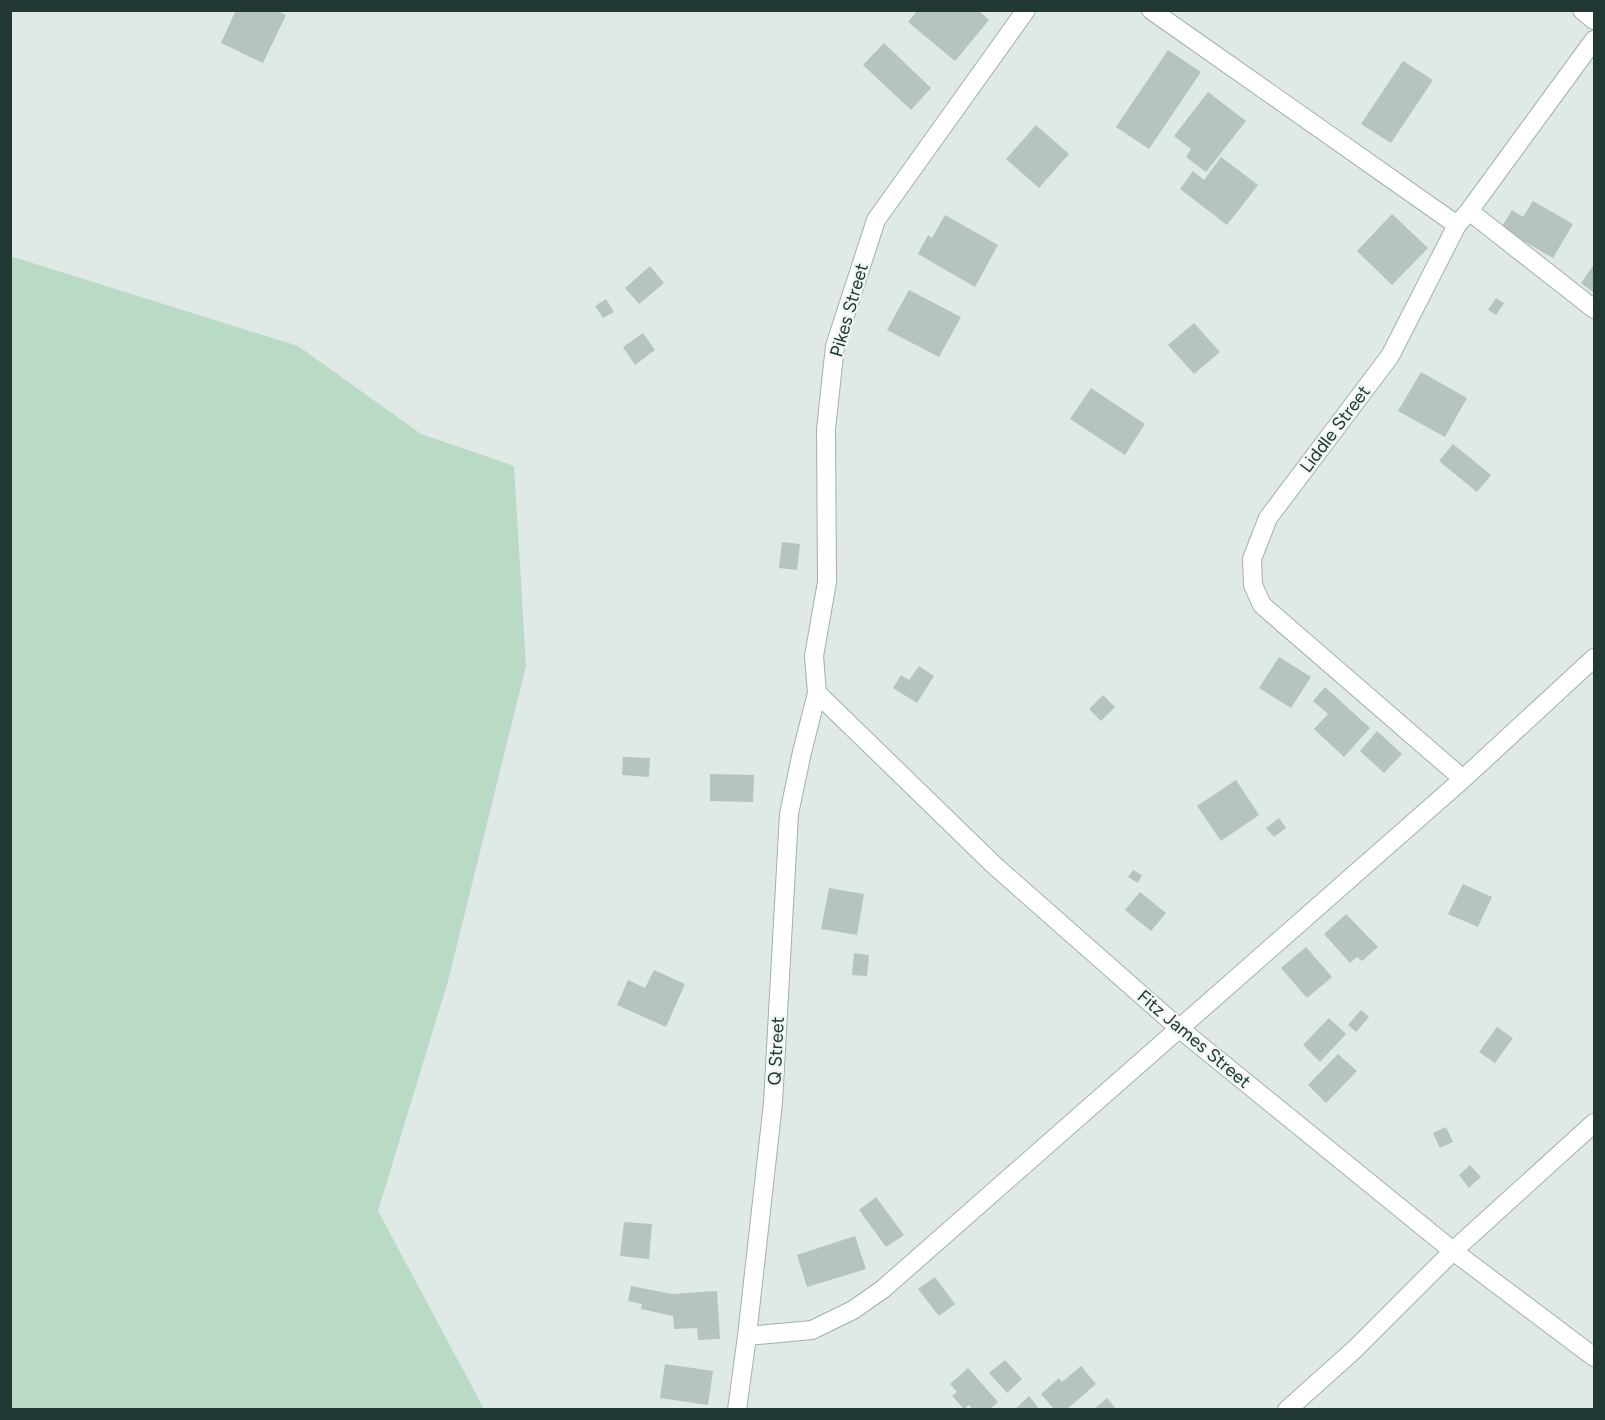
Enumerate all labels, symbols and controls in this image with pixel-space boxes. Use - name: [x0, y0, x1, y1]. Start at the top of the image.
- street label: Pikes Street: [825, 261, 873, 359]
- street label: Liddle Street: [1295, 381, 1375, 477]
- street label: Fitz James Street: [1133, 985, 1255, 1093]
- street label: Q Street: [763, 1016, 789, 1086]

